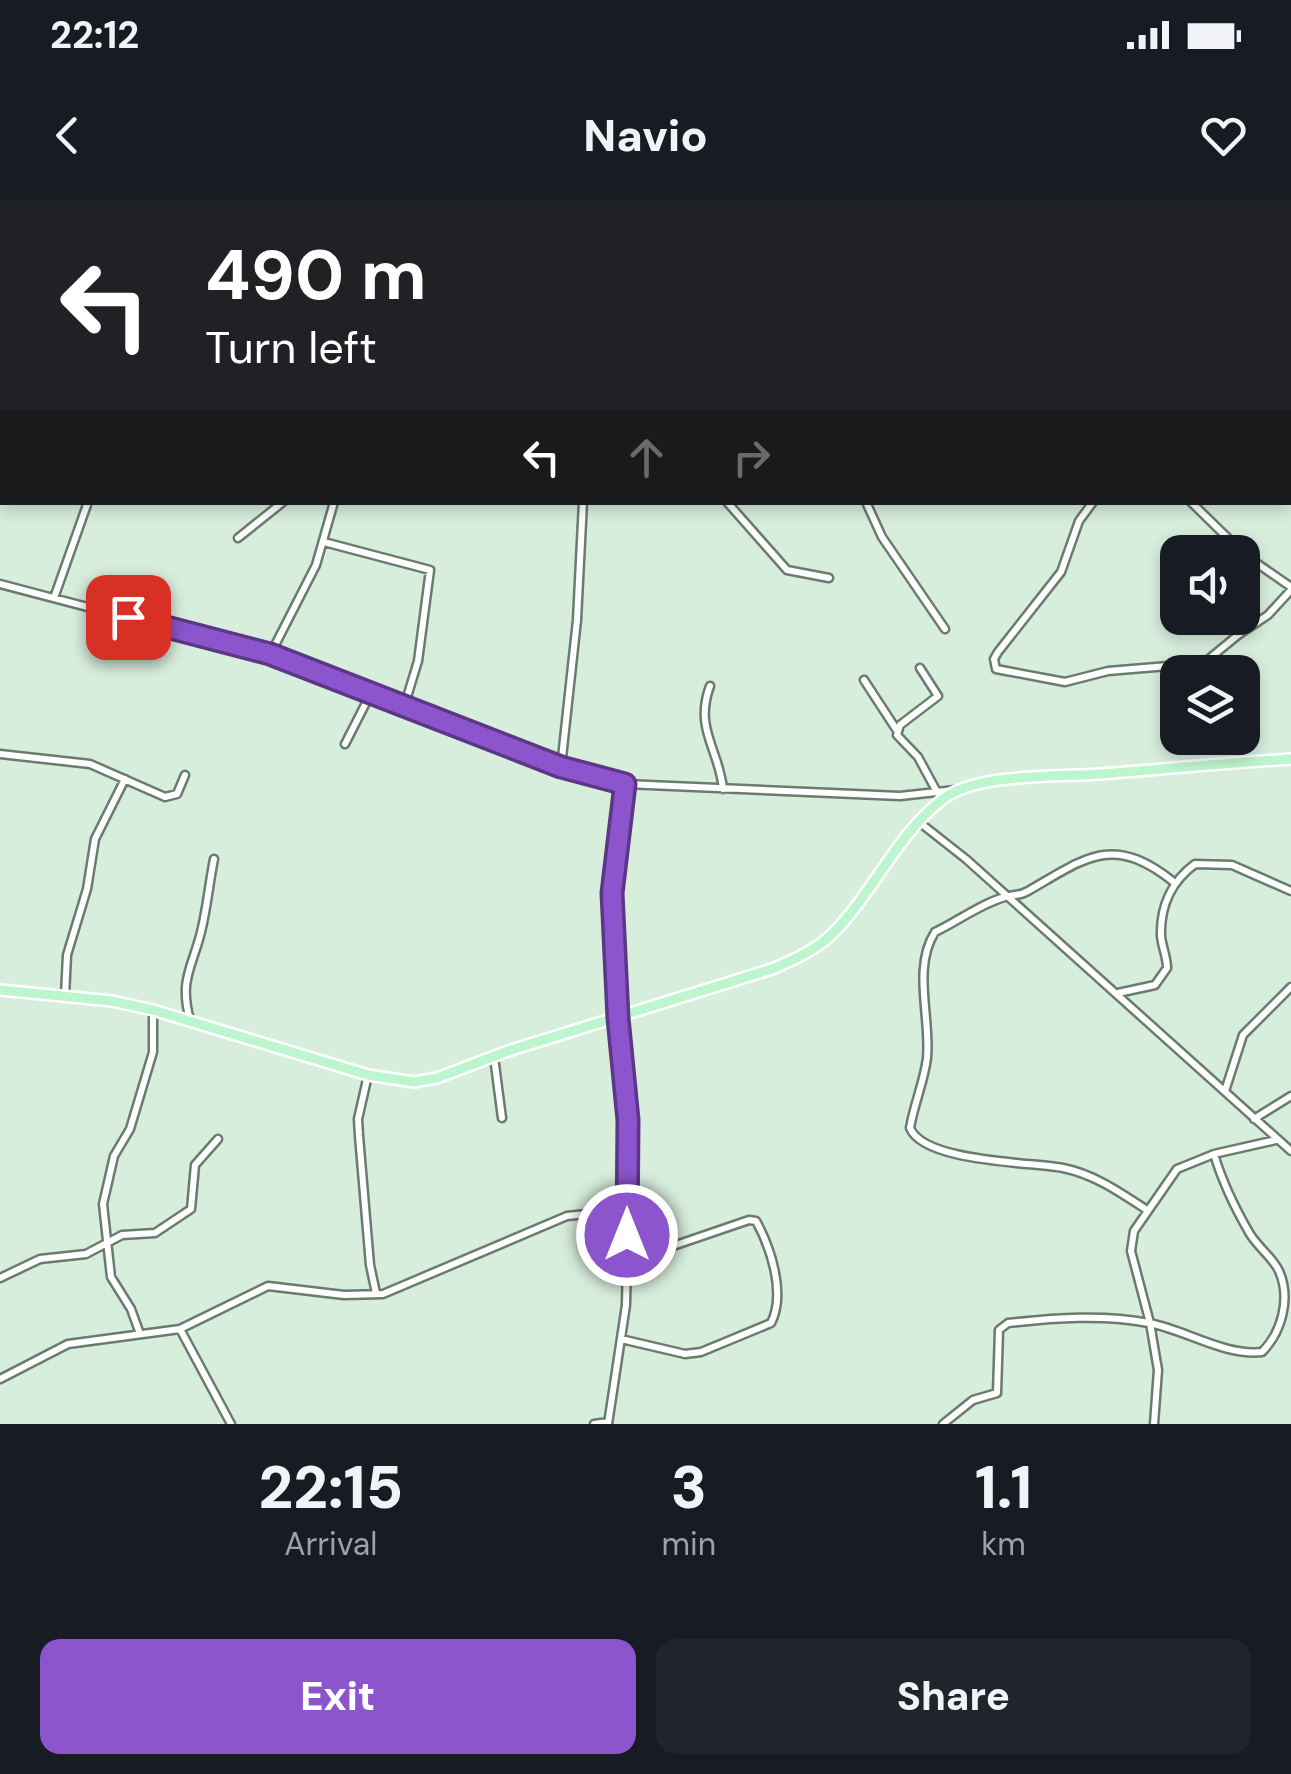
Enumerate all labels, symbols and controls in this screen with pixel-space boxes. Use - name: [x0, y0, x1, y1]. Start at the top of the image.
- text: 22:12: [50, 10, 139, 60]
- text: Navio: [583, 106, 708, 165]
- icon: back: [40, 108, 95, 163]
- icon: heart: [1196, 108, 1251, 163]
- text: 490 m: [205, 230, 427, 321]
- icon: left: [40, 240, 170, 370]
- text: Turn left: [205, 318, 377, 377]
- icon: left: [514, 430, 569, 485]
- icon: ahead: [619, 430, 674, 485]
- icon: right: [724, 430, 779, 485]
- map controls: [1160, 535, 1260, 755]
- button: sound: [1160, 535, 1260, 635]
- pin: [86, 575, 171, 660]
- icon: arrive: [101, 590, 156, 645]
- button: layers: [1160, 655, 1260, 755]
- position arrow: [575, 1183, 679, 1287]
- text: 22:15: [259, 1448, 403, 1527]
- text: 3: [671, 1448, 707, 1527]
- text: 1.1: [975, 1448, 1032, 1527]
- text: Arrival: [284, 1523, 377, 1565]
- text: min: [662, 1523, 716, 1565]
- text: km: [981, 1523, 1026, 1565]
- button: Exit: [40, 1639, 636, 1754]
- button: Share: [656, 1639, 1251, 1754]

